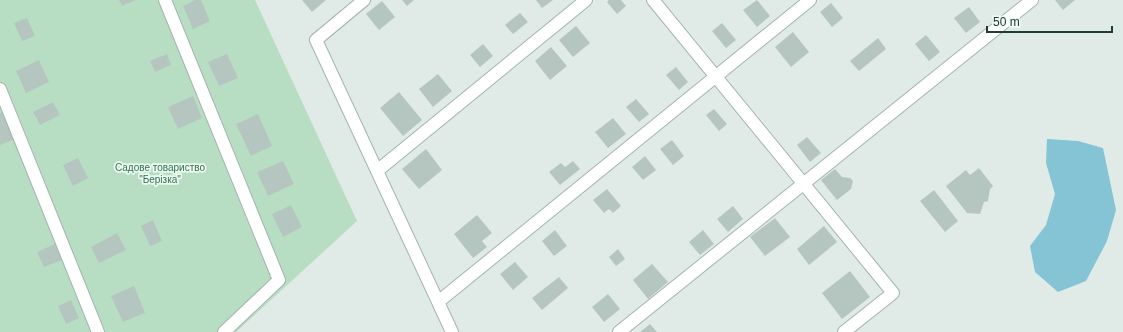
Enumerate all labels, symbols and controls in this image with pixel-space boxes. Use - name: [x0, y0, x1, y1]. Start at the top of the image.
- scale bar: [987, 8, 1112, 34]
- text: 50 m: [993, 15, 1020, 29]
- park label: Садове товариство "Берізка": [115, 162, 205, 185]

